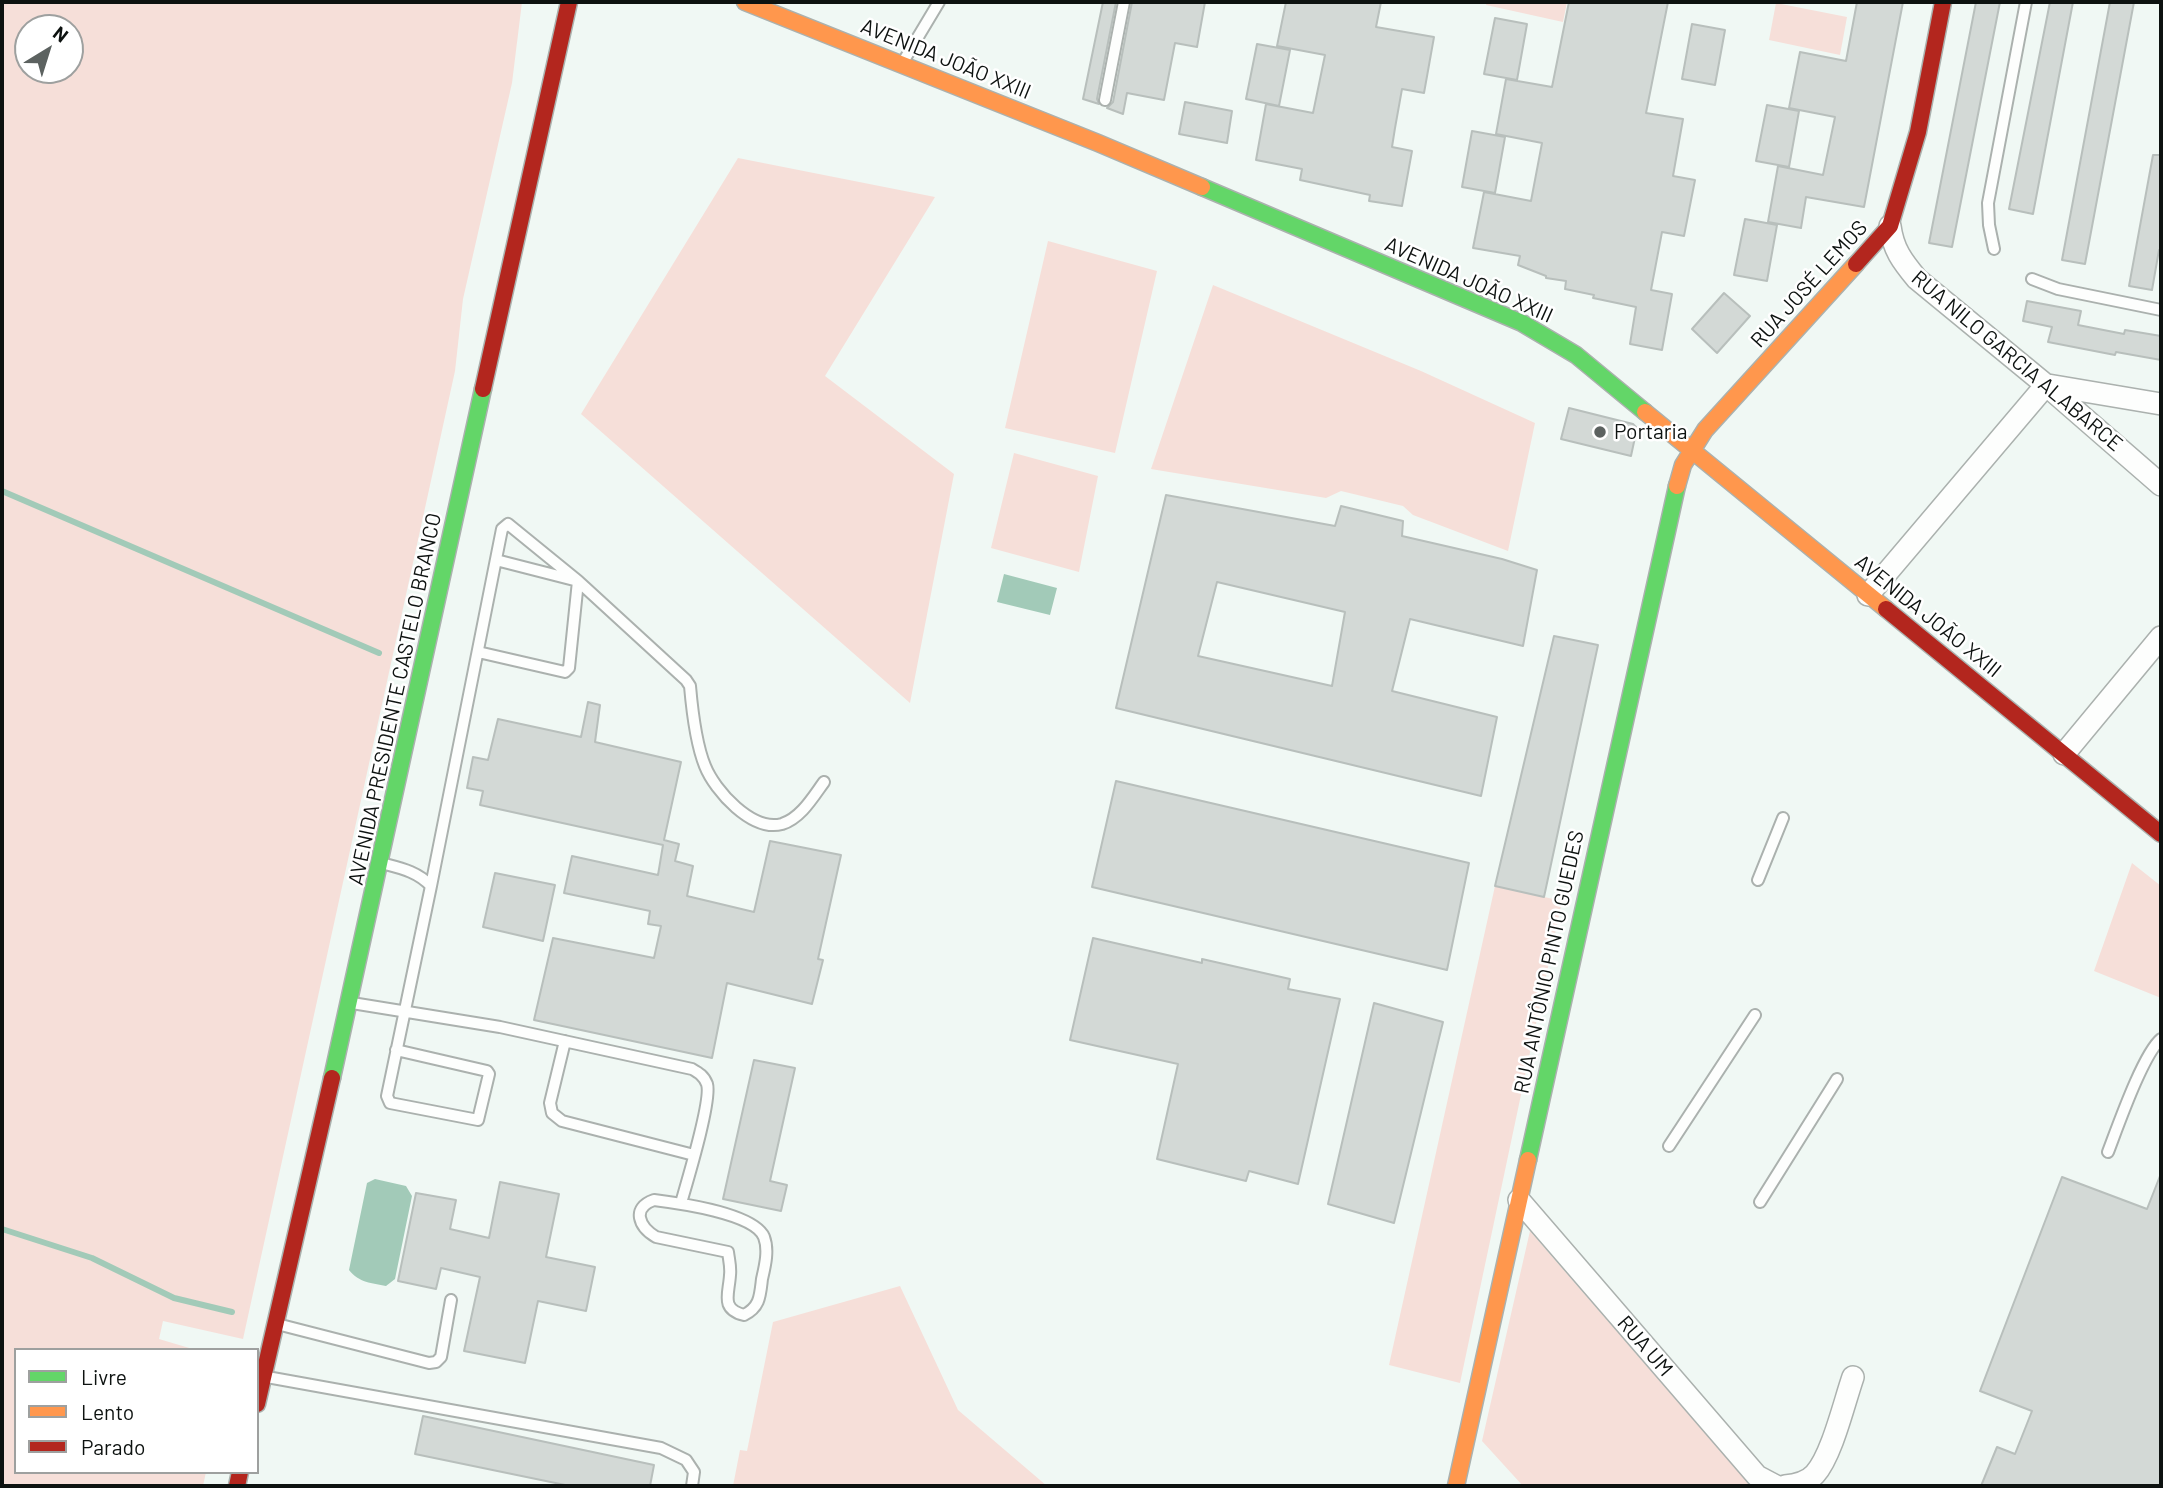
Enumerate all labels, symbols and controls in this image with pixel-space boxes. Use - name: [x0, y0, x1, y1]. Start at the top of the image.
- street label: AVENIDA JOÃO XXIII: [857, 13, 1035, 105]
- north arrow: [14, 14, 84, 84]
- text: N: [49, 21, 73, 47]
- street label: RUA JOSÉ LEMOS: [1745, 215, 1873, 353]
- street label: AVENIDA JOÃO XXIII: [1381, 232, 1557, 328]
- street label: RUA NILO GARCIA ALABARCE: [1906, 265, 2128, 457]
- place label: Portaria: [1614, 419, 1688, 445]
- marker: Portaria: [1592, 424, 1608, 440]
- street label: AVENIDA PRESIDENTE CASTELO BRANCO: [343, 511, 447, 887]
- street label: AVENIDA JOÃO XXIII: [1850, 549, 2006, 683]
- street label: RUA ANTÔNIO PINTO GUEDES: [1509, 828, 1589, 1096]
- street label: RUA UM: [1612, 1311, 1678, 1381]
- legend: [14, 1348, 259, 1474]
- text: Livre: [81, 1364, 127, 1389]
- text: Lento: [81, 1399, 134, 1424]
- text: Parado: [81, 1434, 145, 1459]

